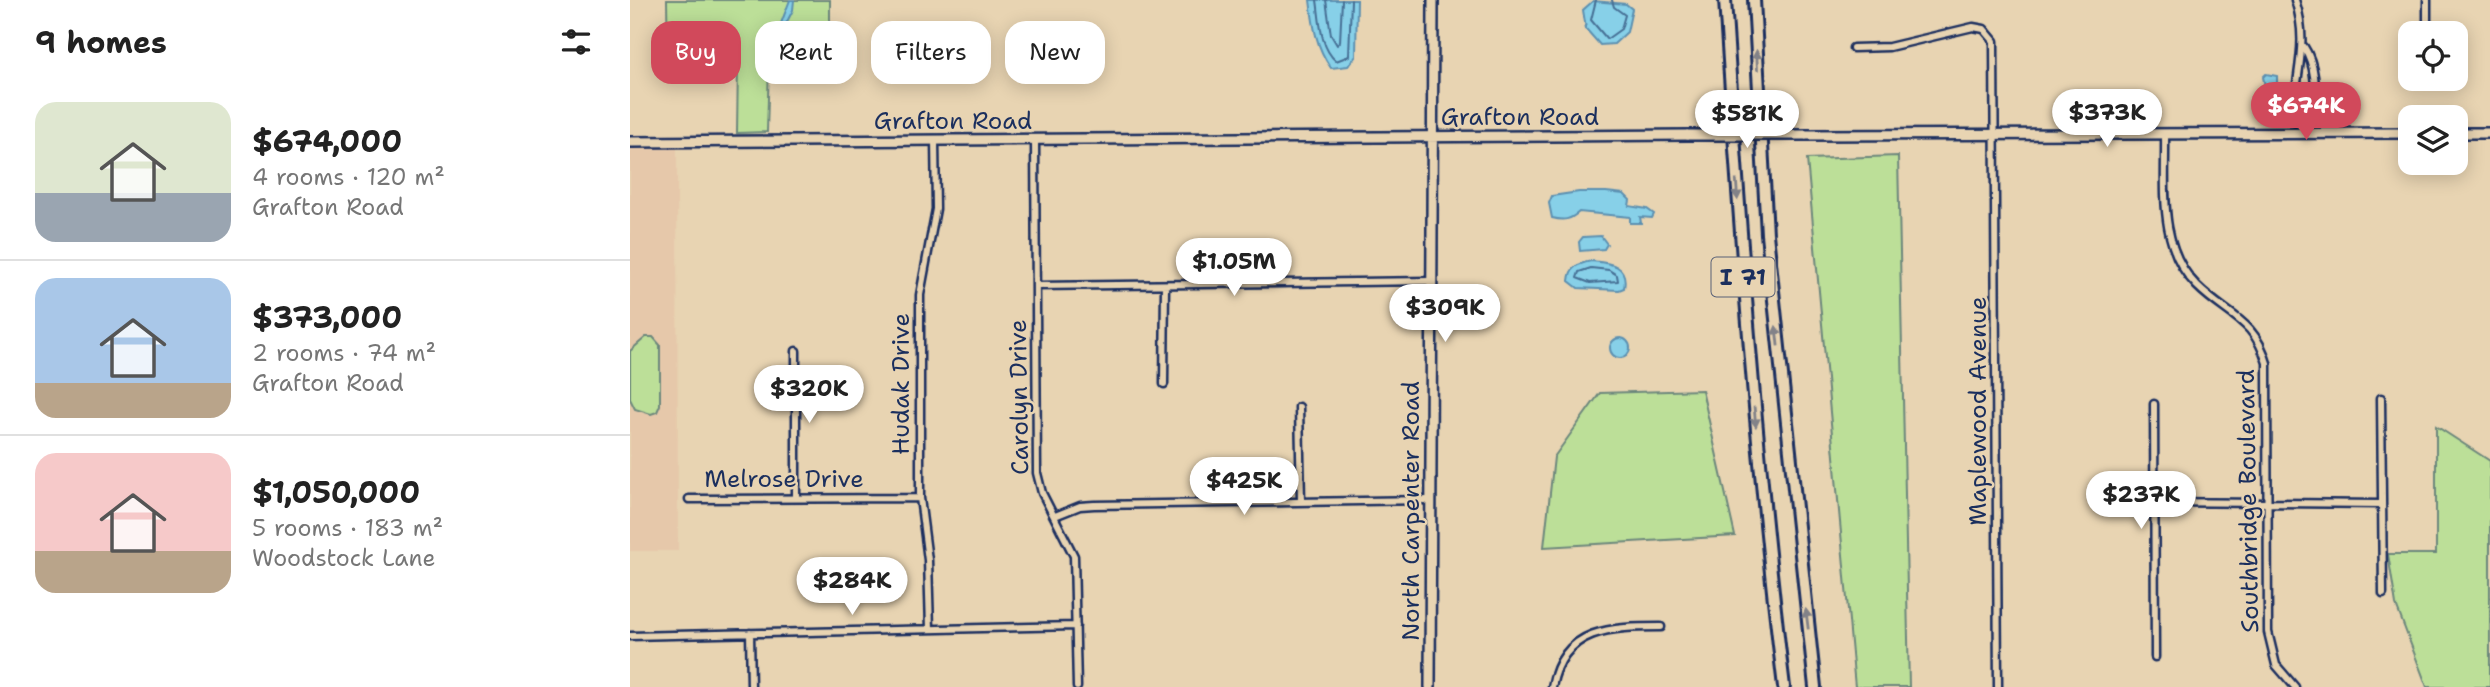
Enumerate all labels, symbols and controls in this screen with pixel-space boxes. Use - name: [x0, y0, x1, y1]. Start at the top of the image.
- chip: Buy: [651, 21, 741, 84]
- chip: Rent: [755, 21, 857, 84]
- chip: Filters: [871, 21, 991, 84]
- chip: New: [1005, 21, 1105, 84]
- map controls: [2398, 21, 2468, 175]
- button: locate: [2398, 21, 2468, 91]
- text: 9 homes: [35, 22, 167, 63]
- icon: filters: [557, 23, 595, 61]
- one-way arrow: [1752, 49, 1763, 71]
- pin: $674K: [2257, 82, 2355, 142]
- pin: $581K: [1698, 90, 1796, 150]
- pin: $373K: [2058, 90, 2156, 149]
- text: $674K: [2267, 90, 2345, 120]
- text: $373K: [2068, 97, 2146, 127]
- text: $581K: [1711, 98, 1783, 128]
- street label: Grafton Road: [1441, 101, 1599, 133]
- street label: Grafton Road: [874, 105, 1032, 137]
- button: layers: [2398, 105, 2468, 175]
- text: $674,000: [252, 121, 402, 162]
- icon: home: [91, 130, 175, 214]
- text: 4 rooms · 120 m²: [252, 162, 445, 192]
- one-way arrow: [1732, 180, 1743, 202]
- text: Grafton Road: [252, 192, 404, 222]
- pin: $1.05M: [1177, 238, 1291, 298]
- text: $1.05M: [1192, 246, 1276, 276]
- road number: I 71: [1712, 258, 1774, 296]
- pin: $309K: [1396, 284, 1494, 344]
- text: $309K: [1405, 292, 1485, 322]
- street label: Maplewood Avenue: [1962, 296, 1994, 526]
- text: $373,000: [252, 297, 402, 338]
- icon: home: [91, 306, 175, 390]
- street label: Hudak Drive: [885, 313, 917, 455]
- street label: Carolyn Drive: [1002, 319, 1036, 475]
- one-way arrow: [1771, 325, 1782, 347]
- text: 2 rooms · 74 m²: [252, 338, 436, 368]
- pin: $320K: [760, 366, 858, 425]
- text: Grafton Road: [252, 368, 404, 398]
- street label: Southbridge Boulevard: [2230, 369, 2266, 633]
- text: $320K: [770, 373, 848, 403]
- street label: North Carpenter Road: [1395, 381, 1427, 641]
- one-way arrow: [1749, 406, 1760, 428]
- pin: $425K: [1195, 458, 1293, 517]
- street label: Melrose Drive: [704, 463, 864, 495]
- text: $425K: [1206, 465, 1282, 495]
- text: $1,050,000: [252, 472, 420, 513]
- pin: $237K: [2092, 472, 2190, 531]
- text: $237K: [2102, 479, 2180, 509]
- icon: home: [91, 481, 175, 565]
- text: 5 rooms · 183 m²: [252, 513, 443, 543]
- text: Woodstock Lane: [252, 543, 436, 573]
- pin: $284K: [803, 558, 901, 617]
- text: $284K: [813, 565, 891, 595]
- one-way arrow: [1801, 608, 1812, 630]

